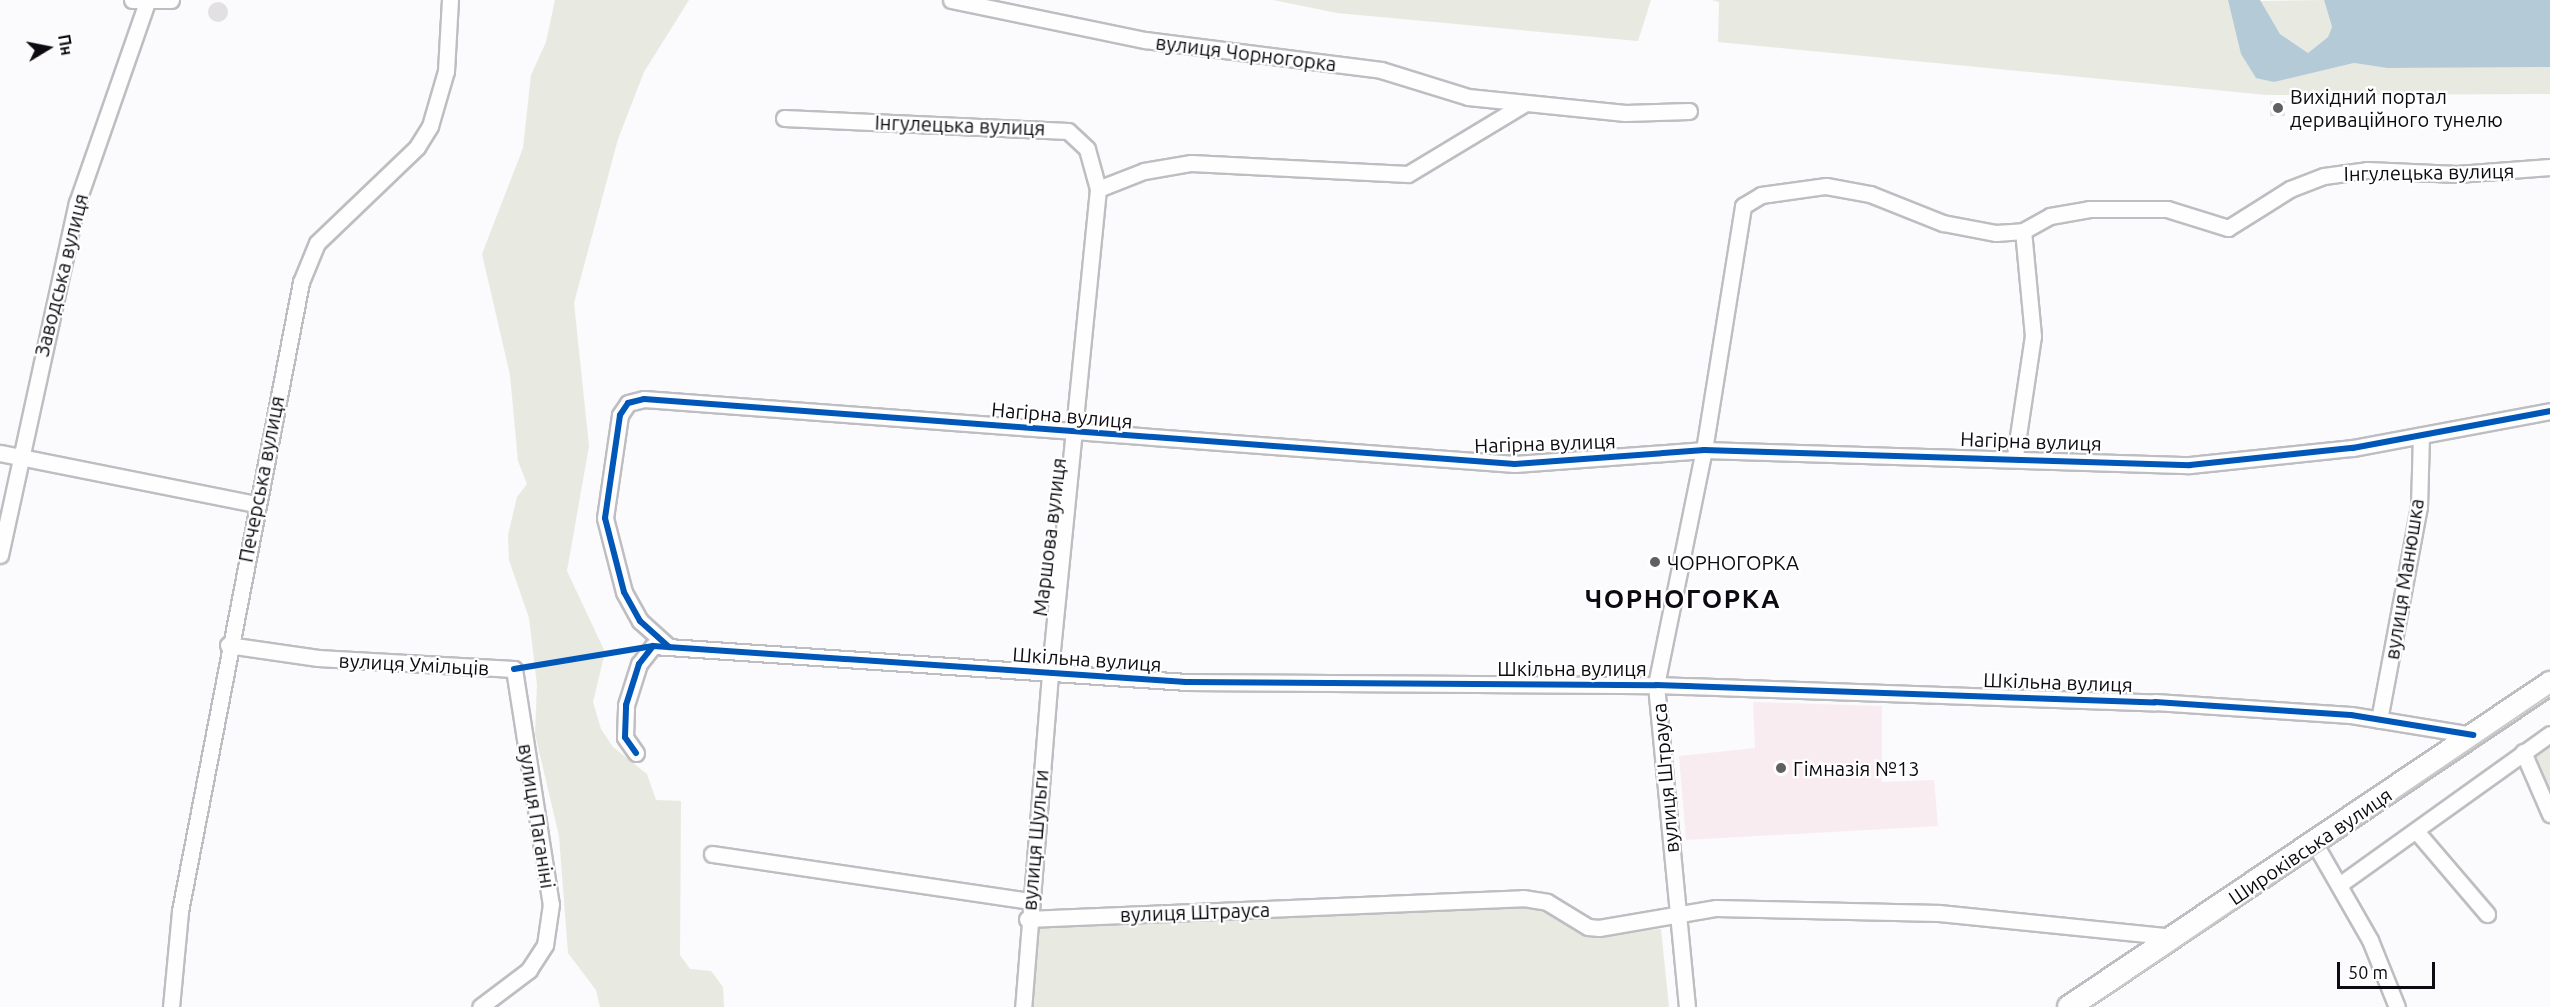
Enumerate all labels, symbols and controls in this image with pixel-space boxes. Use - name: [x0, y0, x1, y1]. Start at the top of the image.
- north arrow: [18, 18, 78, 78]
- street label: вулиця Чорногорка: [1154, 30, 1338, 76]
- text: Пн: [55, 33, 76, 57]
- place label: Вихідний портал дериваційного тунелю: [2290, 84, 2503, 131]
- marker: Вихідний портал дериваційного тунелю: [2271, 101, 2285, 115]
- street label: Інгулецька вулиця: [874, 110, 1046, 140]
- street label: Інгулецька вулиця: [2343, 159, 2515, 185]
- street label: Заводська вулиця: [29, 191, 93, 359]
- street label: Печерська вулиця: [233, 394, 289, 564]
- street label: Нагірна вулиця: [990, 397, 1134, 433]
- street label: Нагірна вулиця: [1960, 427, 2102, 455]
- street label: Нагірна вулиця: [1474, 429, 1616, 457]
- street label: Маршова вулиця: [1027, 456, 1071, 618]
- street label: вулиця Манюшка: [2379, 497, 2429, 661]
- place label: ЧОРНОГОРКА: [1667, 550, 1799, 574]
- marker: ЧОРНОГОРКА: [1648, 555, 1662, 569]
- district label: ЧОРНОГОРКА: [1585, 583, 1781, 615]
- street label: Шкільна вулиця: [1012, 642, 1162, 676]
- street label: вулиця Умільців: [338, 648, 490, 680]
- street label: Шкільна вулиця: [1497, 656, 1647, 680]
- street label: Шкільна вулиця: [1983, 667, 2133, 697]
- street label: вулиця Штрауса: [1646, 702, 1684, 854]
- street label: вулиця Паганіні: [514, 742, 560, 890]
- place label: Гімназія №13: [1793, 756, 1919, 780]
- marker: Гімназія №13: [1774, 761, 1788, 775]
- street label: вулиця Шульги: [1017, 768, 1053, 912]
- street label: Широківська вулиця: [2224, 782, 2396, 910]
- street label: вулиця Штрауса: [1119, 897, 1271, 927]
- scale bar: [2340, 950, 2438, 988]
- text: 50 m: [2348, 962, 2388, 982]

